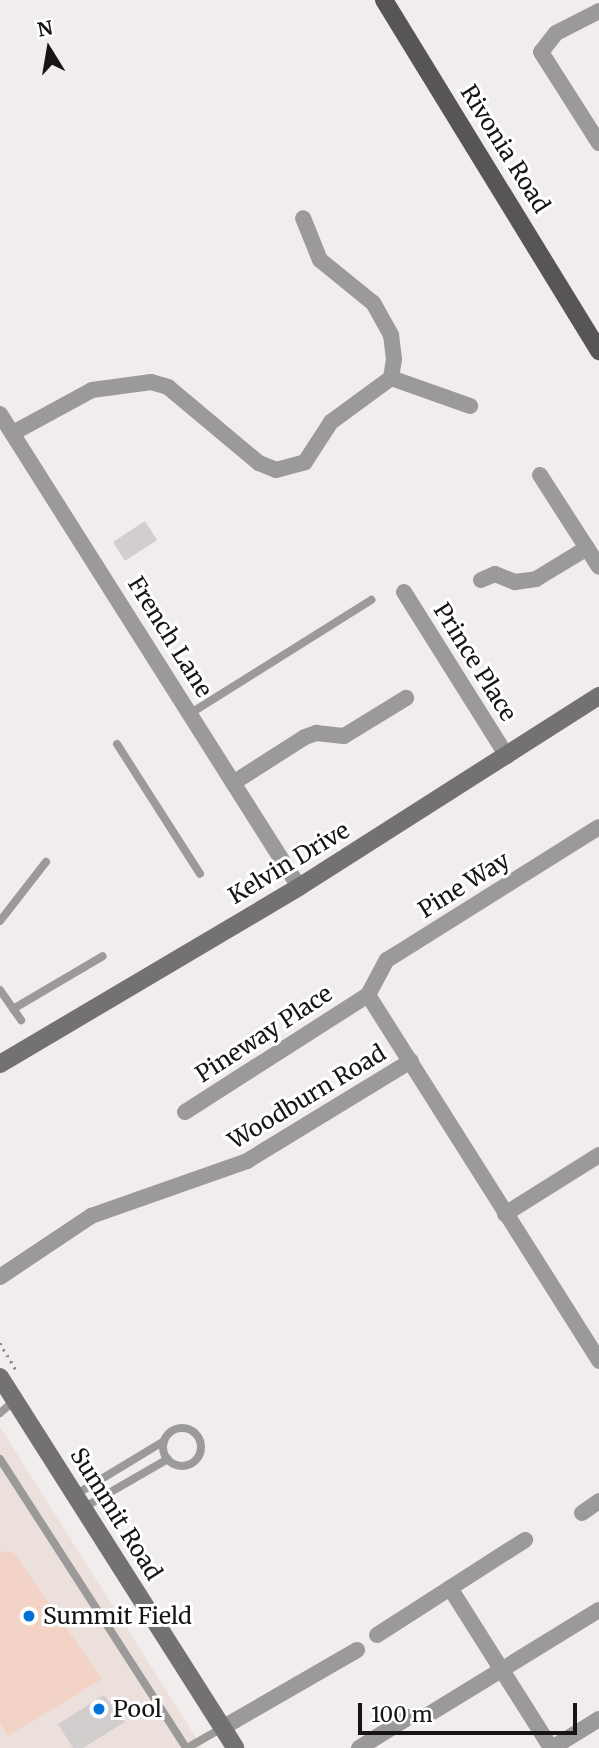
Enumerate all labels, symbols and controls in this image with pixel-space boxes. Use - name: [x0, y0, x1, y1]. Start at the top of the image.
- north arrow: [14, 14, 84, 84]
- text: N: [35, 15, 55, 42]
- street label: Rivonia Road: [455, 80, 555, 218]
- street label: French Lane: [122, 572, 218, 702]
- street label: Prince Place: [428, 598, 522, 726]
- street label: Kelvin Drive: [224, 816, 354, 910]
- street label: Pine Way: [413, 846, 515, 924]
- street label: Pineway Place: [191, 980, 337, 1088]
- street label: Woodburn Road: [223, 1039, 391, 1155]
- street label: Summit Road: [64, 1443, 168, 1585]
- place label: Summit Field: [43, 1602, 192, 1630]
- marker: Summit Field: [21, 1608, 37, 1624]
- scale bar: [361, 1688, 580, 1732]
- place label: Pool: [113, 1695, 162, 1723]
- marker: Pool: [91, 1701, 107, 1717]
- text: 100 m: [371, 1701, 433, 1728]

